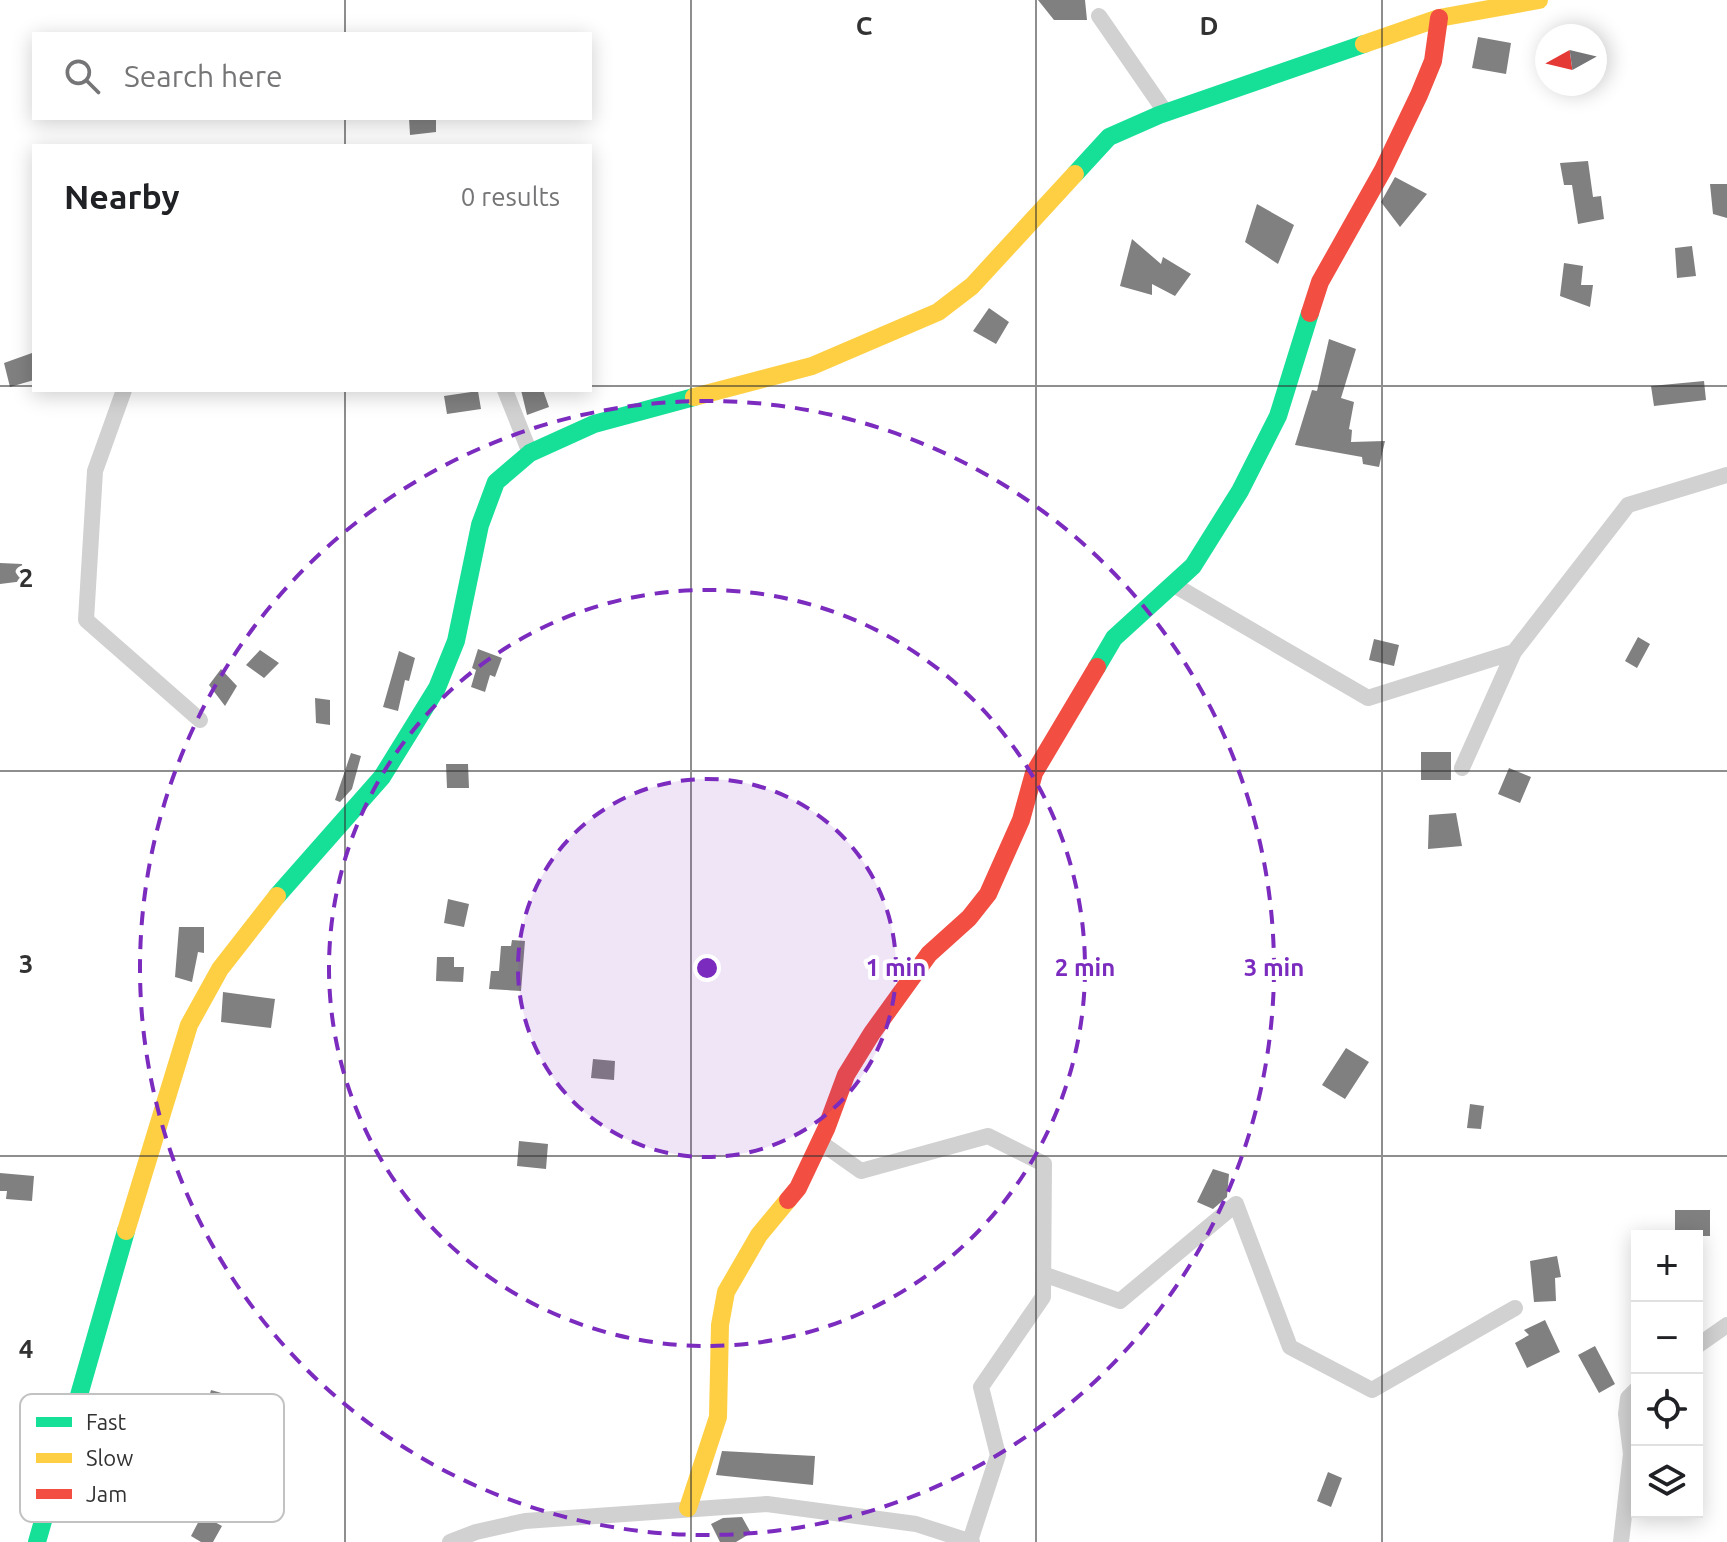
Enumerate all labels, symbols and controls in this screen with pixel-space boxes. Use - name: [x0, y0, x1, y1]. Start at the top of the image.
- text: C: [856, 11, 873, 40]
- text: D: [1200, 11, 1218, 40]
- north arrow: [1535, 24, 1607, 96]
- search box: [32, 32, 592, 120]
- icon: search: [60, 54, 104, 98]
- text: Search here: [124, 59, 283, 93]
- text: Nearby: [64, 177, 179, 215]
- text: 0 results: [461, 182, 560, 211]
- text: 2: [19, 563, 33, 592]
- text: 3: [19, 949, 33, 978]
- centre of rings: [693, 954, 721, 982]
- text: 1 min: [866, 954, 926, 981]
- text: 2 min: [1055, 954, 1115, 981]
- text: 3 min: [1244, 954, 1304, 981]
- map controls: [1631, 1230, 1703, 1518]
- button: +: [1631, 1230, 1703, 1302]
- button: −: [1631, 1302, 1703, 1374]
- text: 4: [19, 1334, 33, 1363]
- button: locate: [1631, 1374, 1703, 1446]
- legend: [20, 1394, 284, 1522]
- text: Fast: [86, 1409, 127, 1434]
- text: Slow: [86, 1445, 133, 1470]
- button: layers: [1631, 1446, 1703, 1518]
- text: Jam: [86, 1481, 127, 1506]

